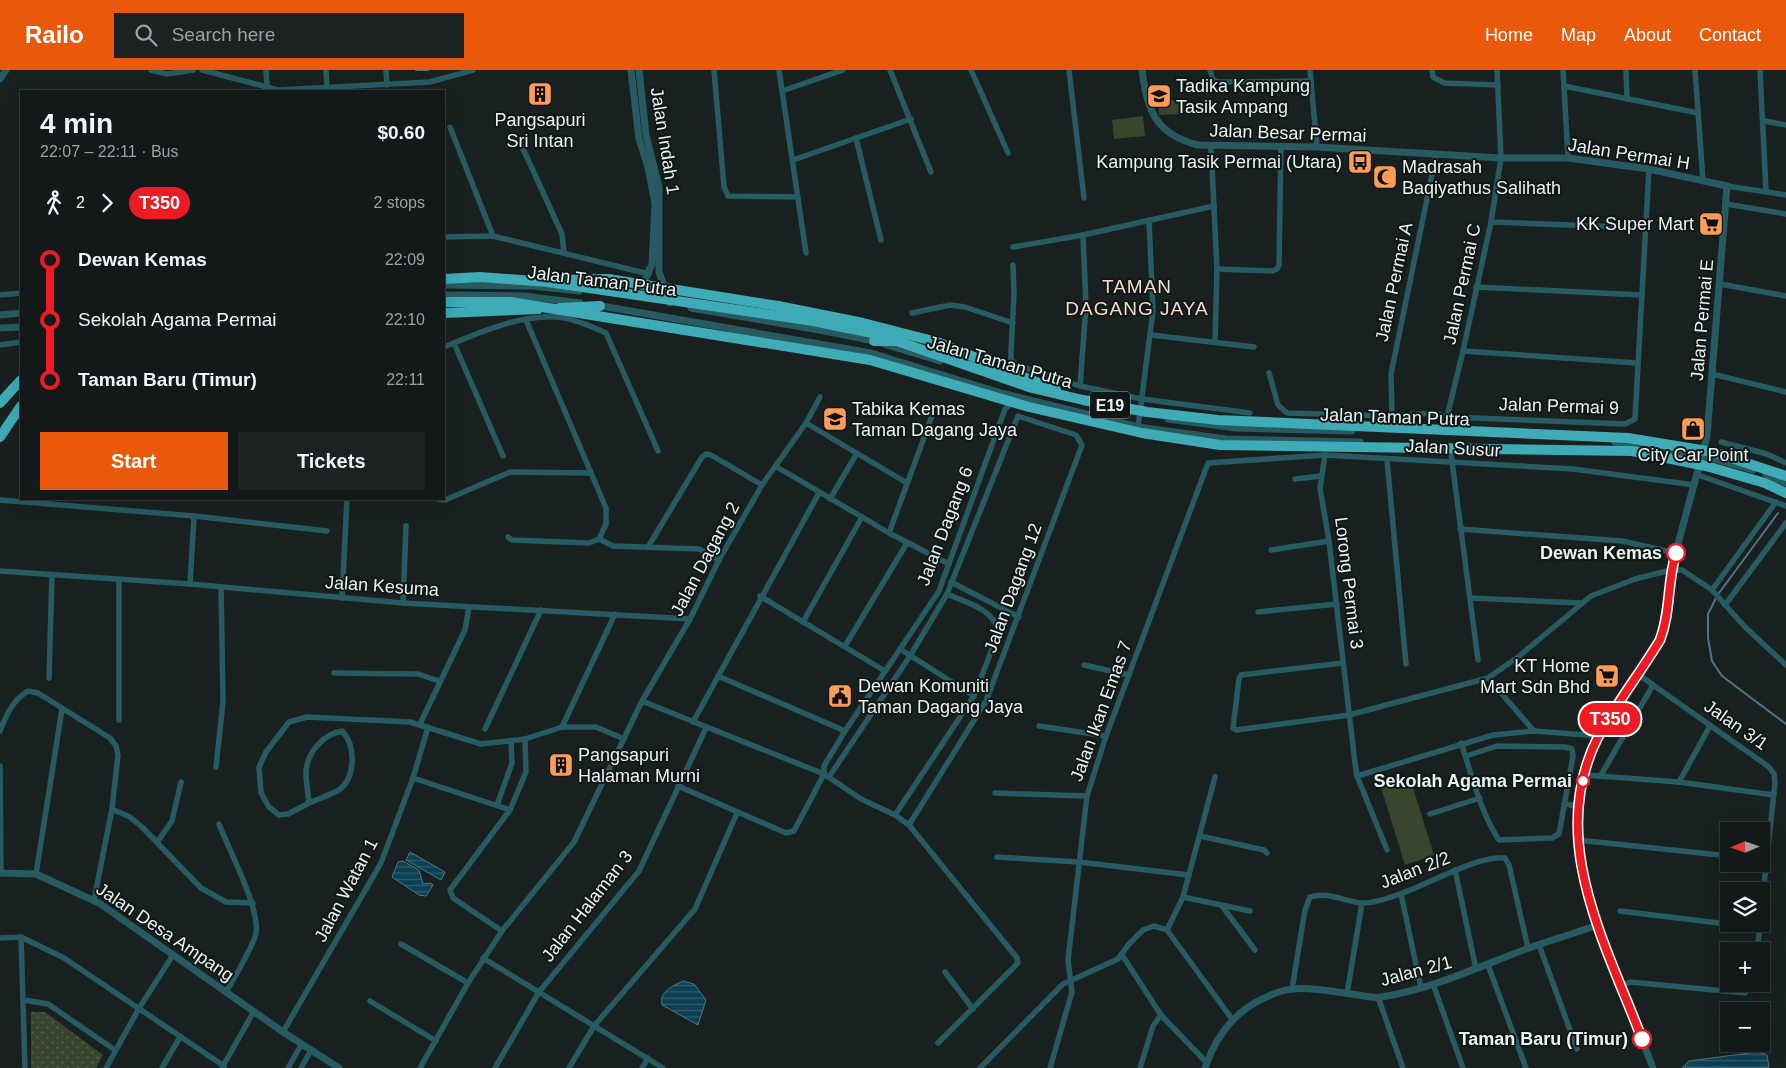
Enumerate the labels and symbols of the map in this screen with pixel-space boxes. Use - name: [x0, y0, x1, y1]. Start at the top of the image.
- place label: Tadika Kampung Tasik Ampang: [1176, 76, 1310, 117]
- building icon: Pangsapuri Sri Intan: [527, 81, 553, 107]
- school or university icon: Tadika Kampung Tasik Ampang: [1146, 83, 1172, 109]
- street label: Jalan Indah 1: [647, 86, 683, 196]
- place label: Pangsapuri Sri Intan: [494, 110, 586, 151]
- street label: Jalan Besar Permai: [1209, 120, 1367, 146]
- street label: Jalan Permai H: [1567, 134, 1691, 174]
- bus stop icon: Kampung Tasik Permai (Utara): [1347, 149, 1373, 175]
- place label: Kampung Tasik Permai (Utara): [1096, 152, 1342, 172]
- place label: Madrasah Baqiyathus Salihath: [1402, 157, 1561, 198]
- mosque icon: Madrasah Baqiyathus Salihath: [1372, 164, 1398, 190]
- supermarket icon: KK Super Mart: [1698, 211, 1724, 237]
- place label: KK Super Mart: [1576, 214, 1694, 234]
- street label: Jalan Permai A: [1372, 221, 1416, 343]
- street label: Jalan Permai C: [1439, 222, 1485, 346]
- street label: Jalan Permai E: [1687, 258, 1717, 382]
- street label: Jalan Taman Putra: [526, 262, 679, 300]
- district label: TAMAN DAGANG JAYA: [1065, 276, 1209, 319]
- street label: Jalan Taman Putra: [925, 332, 1076, 393]
- road number: E19: [1090, 392, 1130, 418]
- street label: Jalan Permai 9: [1499, 394, 1619, 418]
- place label: Tabika Kemas Taman Dagang Jaya: [852, 399, 1018, 440]
- street label: Jalan Taman Putra: [1320, 404, 1471, 430]
- school or university icon: Tabika Kemas Taman Dagang Jaya: [822, 406, 848, 432]
- shop icon: City Car Point: [1680, 416, 1706, 442]
- street label: Jalan Susur: [1405, 436, 1501, 460]
- place label: City Car Point: [1637, 445, 1749, 465]
- street label: Jalan Dagang 6: [913, 464, 977, 588]
- street label: Jalan Dagang 2: [667, 499, 743, 619]
- street label: Lorong Permai 3: [1331, 516, 1367, 650]
- street label: Jalan Dagang 12: [980, 521, 1046, 655]
- place label: Dewan Kemas: [1540, 543, 1662, 563]
- marker: Dewan Kemas: [1666, 543, 1686, 563]
- street label: Jalan Kesuma: [324, 572, 441, 600]
- street label: Jalan Ikan Emas 7: [1066, 638, 1136, 784]
- place label: KT Home Mart Sdn Bhd: [1480, 656, 1590, 697]
- supermarket icon: KT Home Mart Sdn Bhd: [1594, 663, 1620, 689]
- place label: Dewan Komuniti Taman Dagang Jaya: [858, 676, 1024, 717]
- public building icon: Dewan Komuniti Taman Dagang Jaya: [827, 683, 853, 709]
- street label: Jalan 3/1: [1700, 696, 1772, 754]
- line badge: T350: [1575, 703, 1645, 735]
- place label: Pangsapuri Halaman Murni: [578, 745, 700, 786]
- building icon: Pangsapuri Halaman Murni: [548, 752, 574, 778]
- place label: Sekolah Agama Permai: [1374, 771, 1572, 791]
- marker: Sekolah Agama Permai: [1576, 774, 1590, 788]
- north arrow: [1720, 822, 1770, 872]
- street label: Jalan Watan 1: [310, 835, 382, 945]
- street label: Jalan Halaman 3: [538, 847, 636, 965]
- street label: Jalan 2/2: [1377, 848, 1453, 892]
- street label: Jalan Desa Ampang: [93, 879, 237, 985]
- street label: Jalan 2/1: [1378, 952, 1454, 990]
- place label: Taman Baru (Timur): [1459, 1029, 1628, 1049]
- marker: Taman Baru (Timur): [1632, 1029, 1652, 1049]

